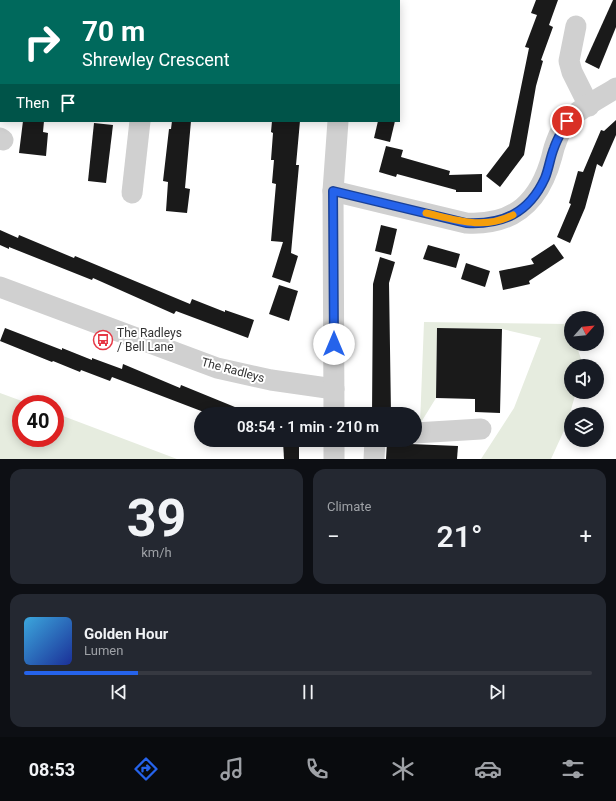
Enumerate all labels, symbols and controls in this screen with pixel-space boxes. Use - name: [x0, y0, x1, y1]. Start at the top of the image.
- text: 70 m: [82, 15, 145, 48]
- icon: right: [16, 16, 68, 68]
- text: Shrewley Crescent: [82, 49, 230, 70]
- icon: arrive: [57, 92, 79, 114]
- text: Then: [16, 94, 49, 112]
- pin: [550, 104, 584, 138]
- icon: arrive: [556, 110, 578, 132]
- north arrow: [564, 311, 604, 351]
- map controls: [564, 311, 604, 447]
- position arrow: [313, 323, 355, 365]
- place label: The Radleys / Bell Lane: [117, 326, 182, 354]
- bus stop icon: The Radleys / Bell Lane: [92, 329, 114, 351]
- street label: The Radleys: [200, 355, 266, 385]
- button: sound: [564, 359, 604, 399]
- speed limit sign: 40: [12, 395, 64, 447]
- button: layers: [564, 407, 604, 447]
- text: 08:54 · 1 min · 210 m: [237, 418, 379, 436]
- text: 39: [127, 488, 186, 549]
- text: Climate: [327, 499, 371, 514]
- text: 21°: [437, 519, 482, 554]
- text: −: [327, 524, 340, 549]
- text: +: [580, 524, 592, 549]
- text: km/h: [141, 545, 172, 560]
- text: Golden Hour: [84, 625, 168, 643]
- text: Lumen: [84, 643, 123, 658]
- icon: previous: [108, 681, 130, 703]
- icon: pause: [297, 681, 319, 703]
- icon: next: [486, 681, 508, 703]
- icon: directions: [132, 755, 160, 783]
- icon: music: [218, 755, 246, 783]
- icon: phone: [303, 755, 331, 783]
- icon: climate: [389, 755, 417, 783]
- icon: car: [474, 755, 502, 783]
- icon: filters: [559, 755, 587, 783]
- text: 08:53: [29, 759, 75, 780]

